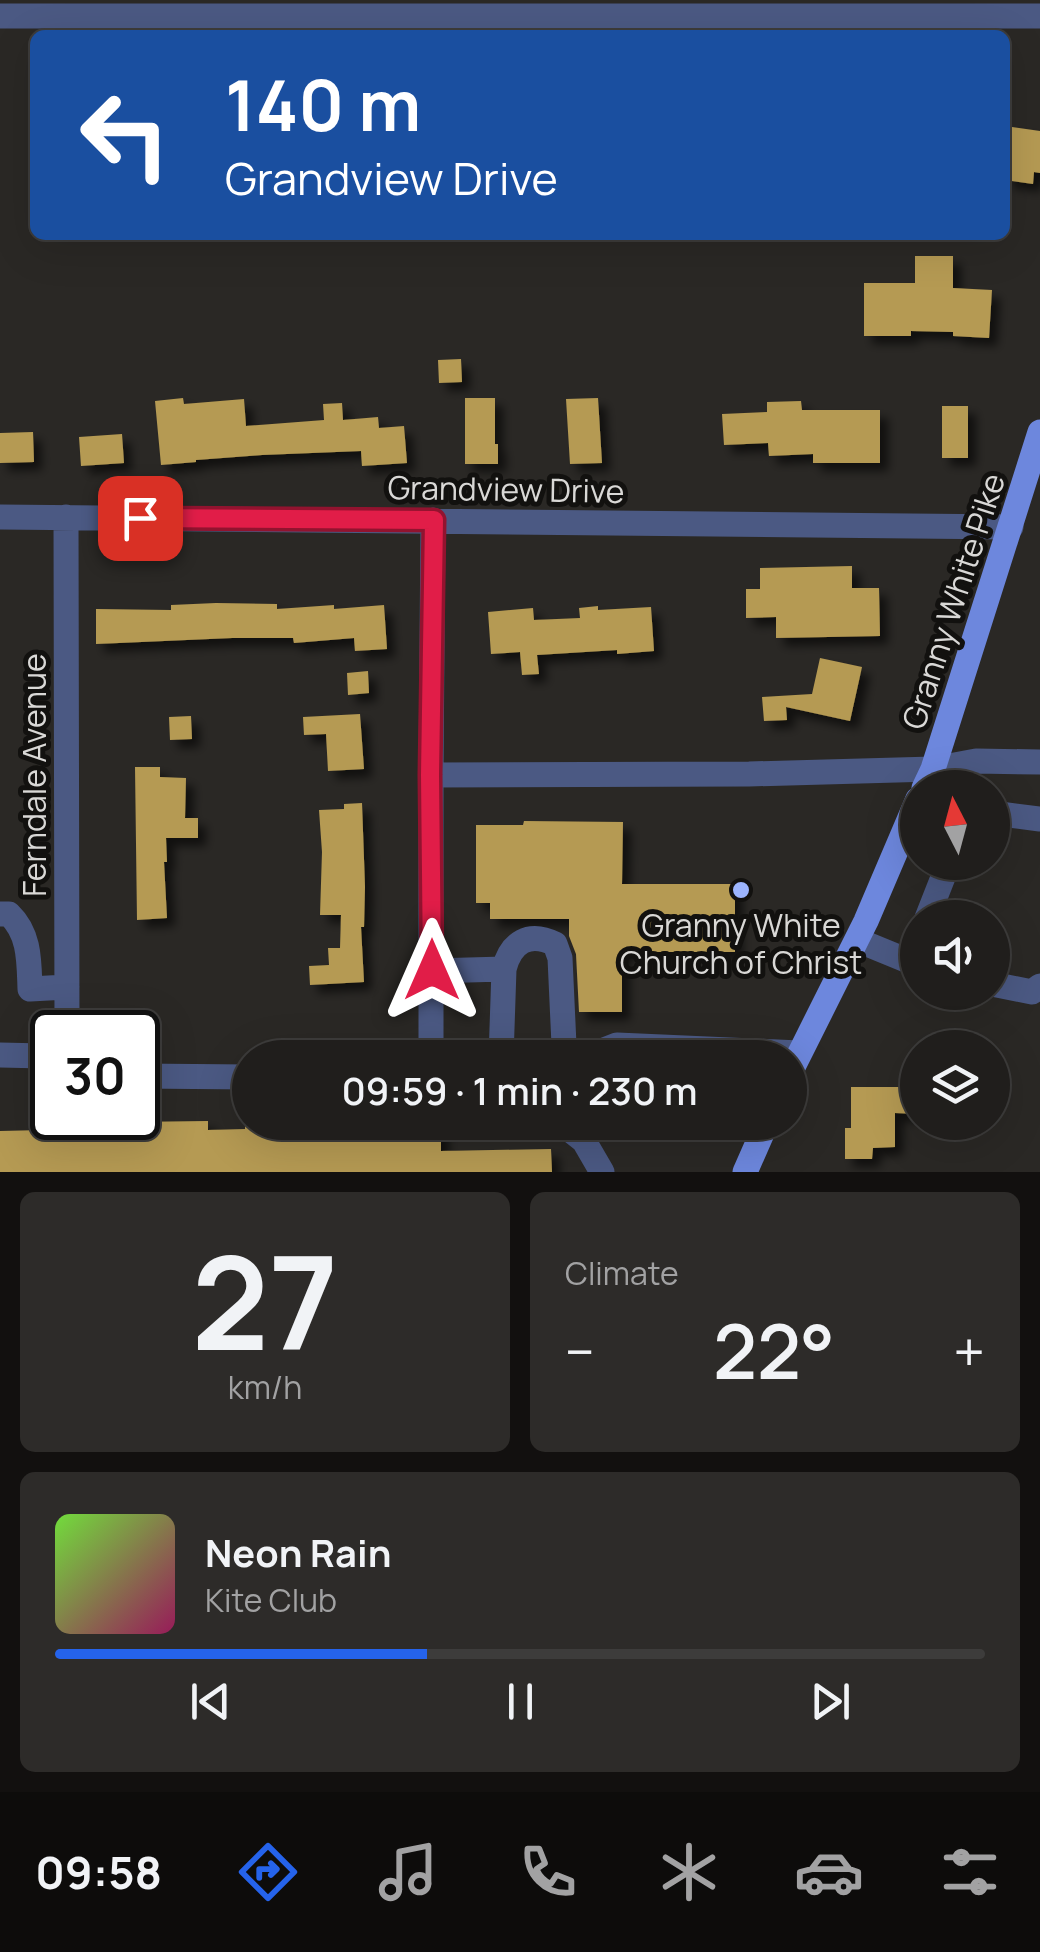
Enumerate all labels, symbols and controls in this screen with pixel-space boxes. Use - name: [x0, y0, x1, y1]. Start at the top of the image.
- text: 140 m: [225, 56, 421, 152]
- icon: left: [60, 70, 190, 200]
- text: Grandview Drive: [225, 147, 558, 209]
- street label: Grandview Drive: [387, 465, 625, 513]
- street label: Granny White Pike: [891, 467, 1015, 735]
- pin: [98, 476, 183, 561]
- icon: arrive: [113, 491, 168, 546]
- street label: Ferndale Avenue: [12, 653, 56, 897]
- north arrow: [900, 770, 1010, 880]
- map controls: [900, 770, 1010, 1140]
- marker: Granny White Church of Christ: [730, 879, 752, 901]
- button: sound: [900, 900, 1010, 1010]
- place label: Granny White Church of Christ: [620, 903, 862, 984]
- position arrow: [380, 918, 484, 1022]
- speed limit sign: 30: [30, 1010, 160, 1140]
- button: layers: [900, 1030, 1010, 1140]
- text: 09:59 · 1 min · 230 m: [341, 1064, 698, 1116]
- text: 27: [192, 1211, 338, 1389]
- text: Climate: [565, 1251, 679, 1295]
- text: 22°: [713, 1299, 835, 1402]
- text: −: [565, 1313, 595, 1389]
- text: +: [953, 1313, 985, 1389]
- text: km/h: [228, 1365, 302, 1409]
- text: Neon Rain: [205, 1526, 391, 1578]
- text: Kite Club: [205, 1578, 337, 1622]
- icon: previous: [183, 1674, 238, 1729]
- icon: pause: [493, 1674, 548, 1729]
- icon: next: [803, 1674, 858, 1729]
- icon: directions: [233, 1837, 303, 1907]
- icon: music: [373, 1837, 443, 1907]
- icon: phone: [513, 1837, 583, 1907]
- icon: climate: [654, 1837, 724, 1907]
- icon: car: [794, 1837, 864, 1907]
- icon: filters: [935, 1837, 1005, 1907]
- text: 09:58: [35, 1841, 162, 1903]

